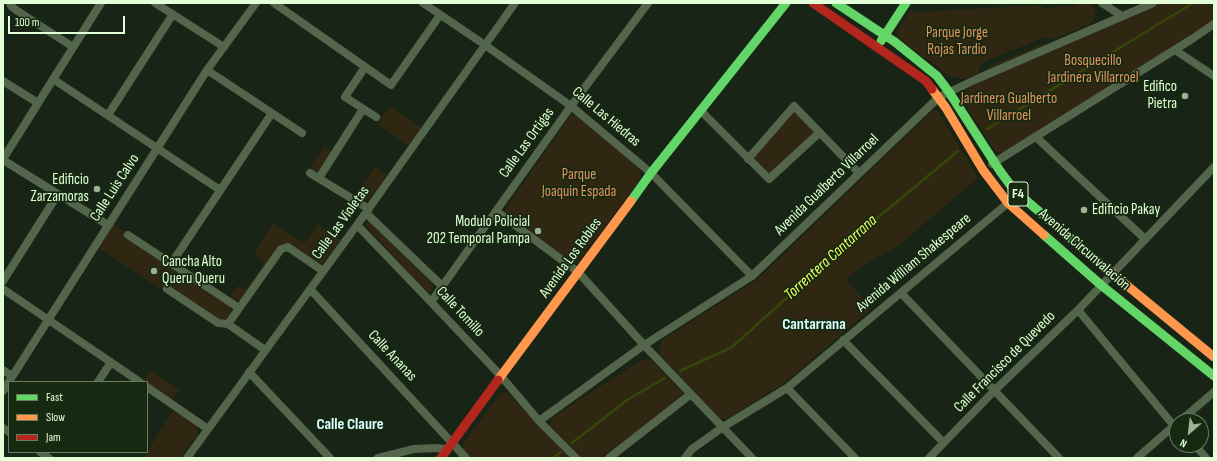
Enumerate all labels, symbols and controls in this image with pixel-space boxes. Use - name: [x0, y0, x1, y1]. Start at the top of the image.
- scale bar: [10, 8, 127, 34]
- text: 100 m: [15, 15, 40, 30]
- park label: Parque Jorge Rojas Tardio: [926, 24, 988, 59]
- park label: Bosquecillo Jardinera Villarroel: [1048, 52, 1138, 87]
- place label: Edifico Pietra: [1143, 78, 1177, 113]
- street label: Calle Las Hiedras: [568, 83, 644, 151]
- park label: Jardinera Gualberto Villarroel: [961, 90, 1057, 125]
- marker: Edifico Pietra: [1180, 91, 1190, 101]
- street label: Calle Las Ortigas: [496, 105, 558, 181]
- street label: Avenida Gualberto Villarroel: [771, 131, 883, 239]
- street label: Calle Luis Calvo: [87, 151, 143, 225]
- park label: Parque Joaquin Espada: [542, 166, 616, 201]
- place label: Edificio Zarzamoras: [31, 171, 89, 206]
- road number: F4: [1008, 182, 1028, 206]
- street label: Calle Las Violetas: [308, 183, 374, 263]
- marker: Edificio Zarzamoras: [92, 184, 102, 194]
- place label: Edificio Pakay: [1092, 201, 1160, 219]
- street label: Avenida Circunvalación: [1034, 205, 1134, 295]
- marker: Edificio Pakay: [1079, 205, 1089, 215]
- street label: Avenida William Shakespeare: [853, 210, 975, 316]
- water label: Torrentera Cantarrana: [781, 211, 881, 305]
- place label: Modulo Policial 202 Temporal Pampa: [427, 213, 530, 248]
- street label: Avenida Los Robles: [536, 215, 606, 301]
- marker: Modulo Policial 202 Temporal Pampa: [533, 226, 543, 236]
- place label: Cancha Alto Queru Queru: [162, 253, 225, 288]
- marker: Cancha Alto Queru Queru: [149, 266, 159, 276]
- street label: Calle Tomillo: [432, 283, 488, 341]
- street label: Calle Francisco de Quevedo: [951, 308, 1059, 416]
- district label: Cantarrana: [782, 315, 846, 335]
- street label: Calle Ananas: [364, 327, 420, 385]
- legend: [8, 381, 148, 453]
- text: Fast: [46, 390, 63, 405]
- text: Slow: [46, 410, 65, 425]
- north arrow: [1169, 413, 1209, 453]
- district label: Calle Claure: [316, 415, 384, 435]
- text: Jam: [46, 430, 61, 445]
- text: N: [1178, 436, 1189, 450]

